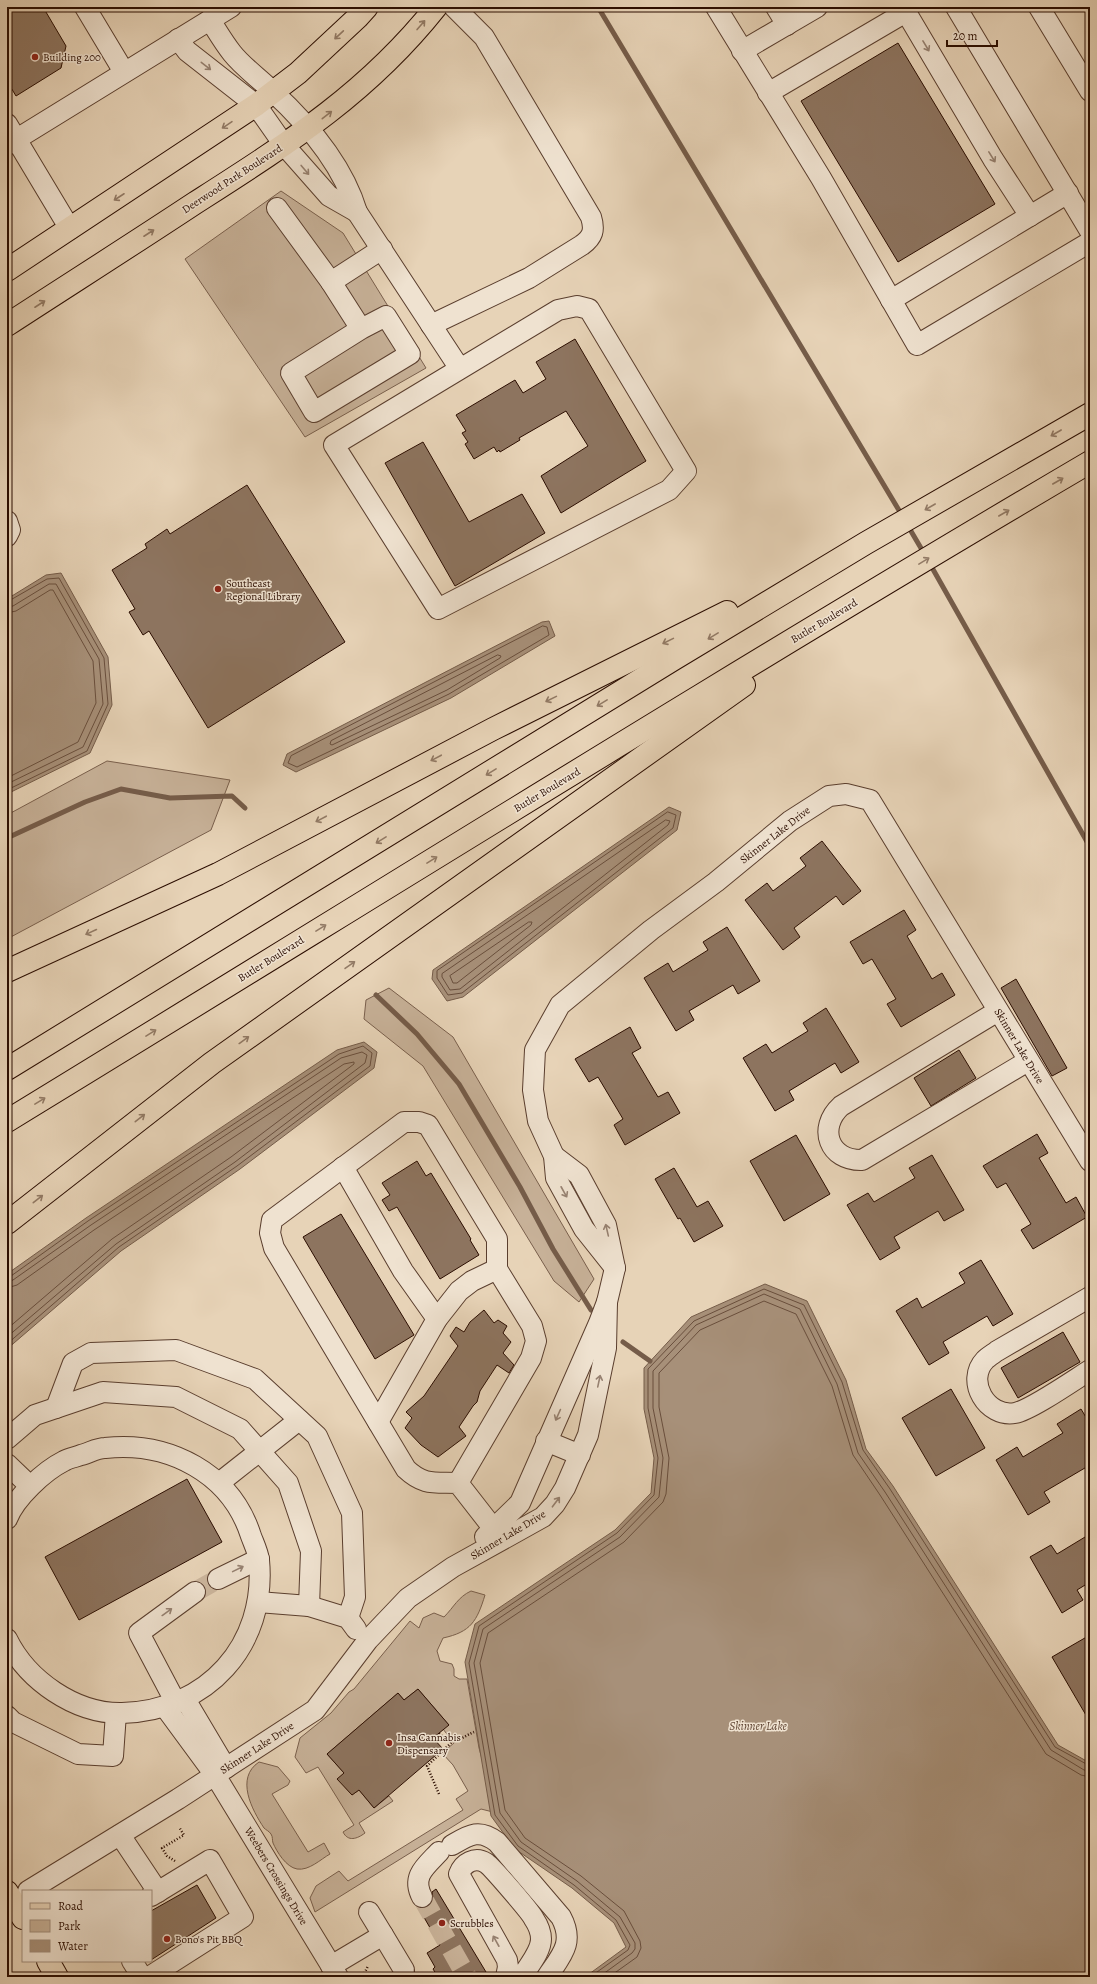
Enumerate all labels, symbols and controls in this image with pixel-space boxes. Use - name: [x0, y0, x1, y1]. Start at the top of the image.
- one-way arrow: [416, 20, 425, 31]
- scale bar: [947, 22, 997, 48]
- text: 20 m: [953, 28, 977, 44]
- one-way arrow: [334, 30, 345, 39]
- one-way arrow: [922, 40, 930, 52]
- place label: Building 200: [43, 50, 101, 65]
- marker: Building 200: [30, 52, 40, 62]
- one-way arrow: [200, 62, 211, 70]
- one-way arrow: [322, 110, 332, 119]
- one-way arrow: [221, 121, 233, 129]
- street label: Deerwood Park Boulevard: [179, 141, 285, 217]
- one-way arrow: [988, 151, 996, 162]
- one-way arrow: [300, 165, 309, 175]
- one-way arrow: [113, 193, 125, 201]
- one-way arrow: [143, 229, 154, 237]
- one-way arrow: [34, 300, 45, 308]
- one-way arrow: [1050, 430, 1062, 438]
- one-way arrow: [1052, 477, 1064, 485]
- one-way arrow: [924, 503, 936, 511]
- one-way arrow: [998, 509, 1009, 517]
- one-way arrow: [918, 556, 930, 564]
- place label: Southeast Regional Library: [226, 576, 300, 604]
- marker: Southeast Regional Library: [213, 584, 223, 594]
- street label: Butler Boulevard: [788, 595, 860, 647]
- one-way arrow: [707, 632, 719, 640]
- one-way arrow: [662, 638, 674, 645]
- one-way arrow: [546, 696, 558, 703]
- one-way arrow: [597, 699, 608, 707]
- one-way arrow: [430, 755, 442, 763]
- street label: Butler Boulevard: [511, 764, 583, 816]
- one-way arrow: [486, 768, 497, 776]
- street label: Skinner Lake Drive: [737, 803, 813, 867]
- one-way arrow: [315, 816, 327, 824]
- one-way arrow: [375, 837, 387, 845]
- one-way arrow: [426, 856, 437, 864]
- one-way arrow: [316, 924, 327, 932]
- one-way arrow: [86, 929, 98, 936]
- street label: Butler Boulevard: [235, 933, 307, 985]
- one-way arrow: [344, 961, 355, 969]
- street label: Skinner Lake Drive: [991, 1006, 1047, 1087]
- one-way arrow: [145, 1029, 156, 1037]
- one-way arrow: [238, 1036, 249, 1044]
- one-way arrow: [34, 1096, 46, 1104]
- one-way arrow: [134, 1114, 145, 1123]
- one-way arrow: [561, 1186, 568, 1198]
- one-way arrow: [32, 1194, 43, 1203]
- one-way arrow: [602, 1224, 610, 1237]
- one-way arrow: [595, 1374, 603, 1387]
- one-way arrow: [554, 1408, 561, 1420]
- one-way arrow: [552, 1497, 560, 1508]
- street label: Skinner Lake Drive: [468, 1507, 549, 1563]
- one-way arrow: [232, 1565, 244, 1572]
- one-way arrow: [162, 1608, 173, 1616]
- street label: Skinner Lake Drive: [217, 1718, 297, 1778]
- water label: Skinner Lake: [729, 1718, 788, 1734]
- place label: Insa Cannabis Dispensary: [397, 1730, 461, 1758]
- marker: Insa Cannabis Dispensary: [384, 1738, 394, 1748]
- street label: Weebers Crossings Drive: [240, 1823, 311, 1928]
- legend: [22, 1890, 152, 1962]
- text: Road: [58, 1898, 84, 1914]
- place label: Scrubbles: [450, 1916, 494, 1931]
- text: Park: [58, 1918, 81, 1934]
- marker: Scrubbles: [437, 1918, 447, 1928]
- place label: Bono's Pit BBQ: [175, 1932, 243, 1947]
- marker: Bono's Pit BBQ: [162, 1934, 172, 1944]
- one-way arrow: [492, 1935, 500, 1947]
- text: Water: [57, 1938, 88, 1954]

